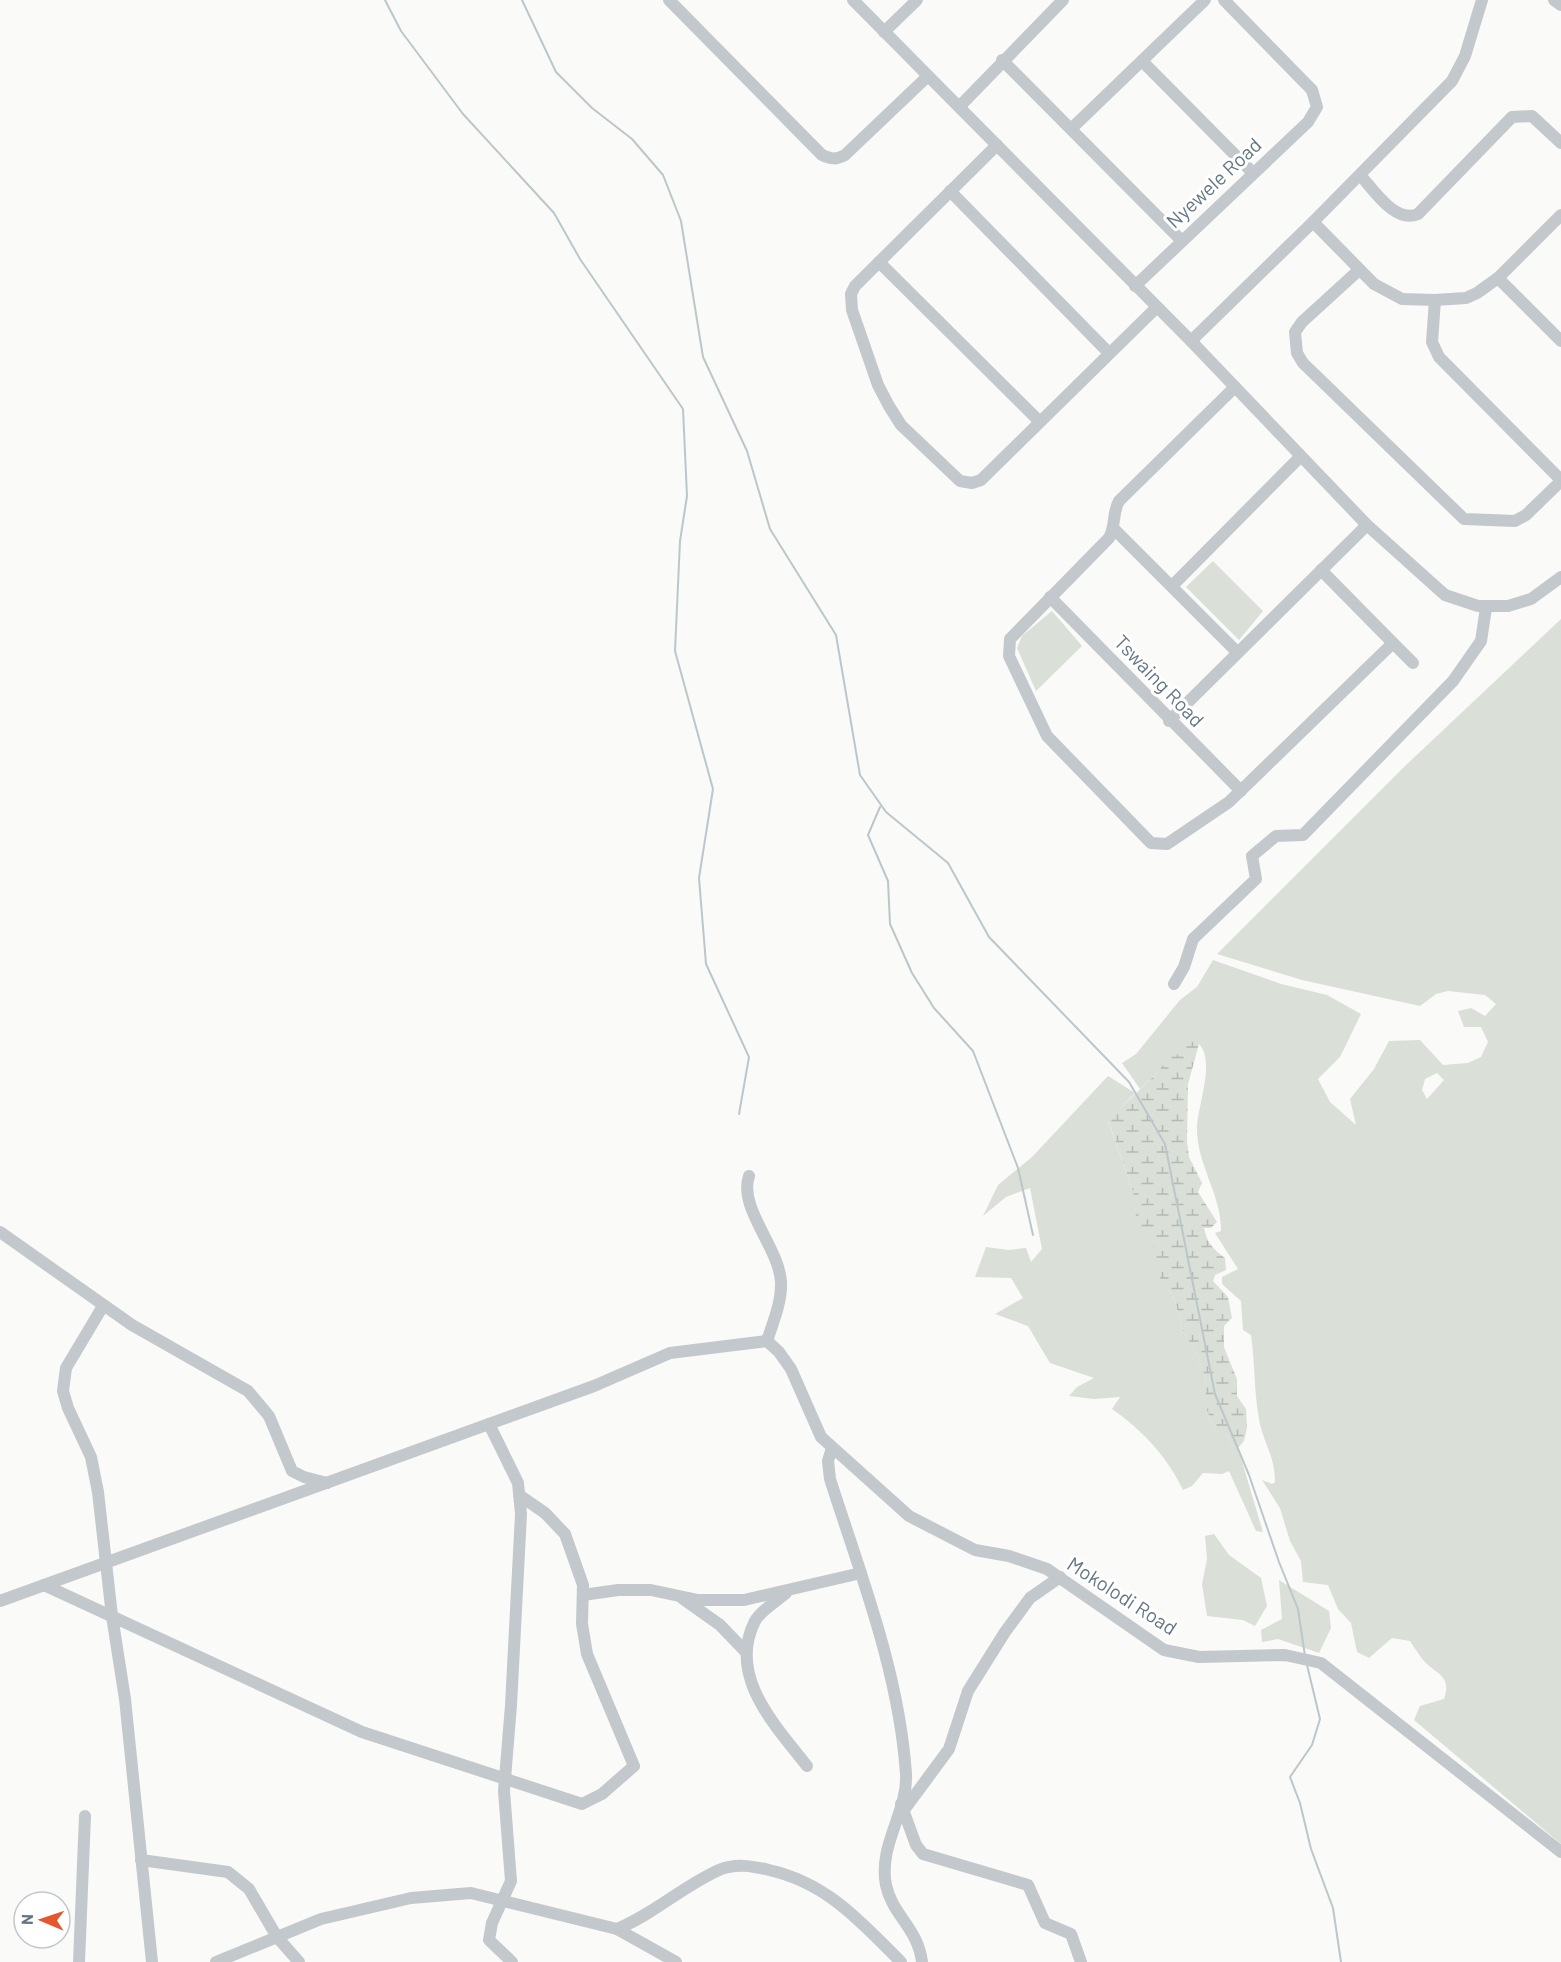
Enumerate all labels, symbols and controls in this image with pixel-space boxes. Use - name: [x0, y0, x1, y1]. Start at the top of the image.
- street label: Nyewele Road: [1161, 132, 1266, 232]
- street label: Tswaing Road: [1110, 629, 1210, 731]
- street label: Mokolodi Road: [1063, 1551, 1182, 1639]
- north arrow: [12, 1890, 72, 1950]
- text: N: [17, 1914, 36, 1925]

